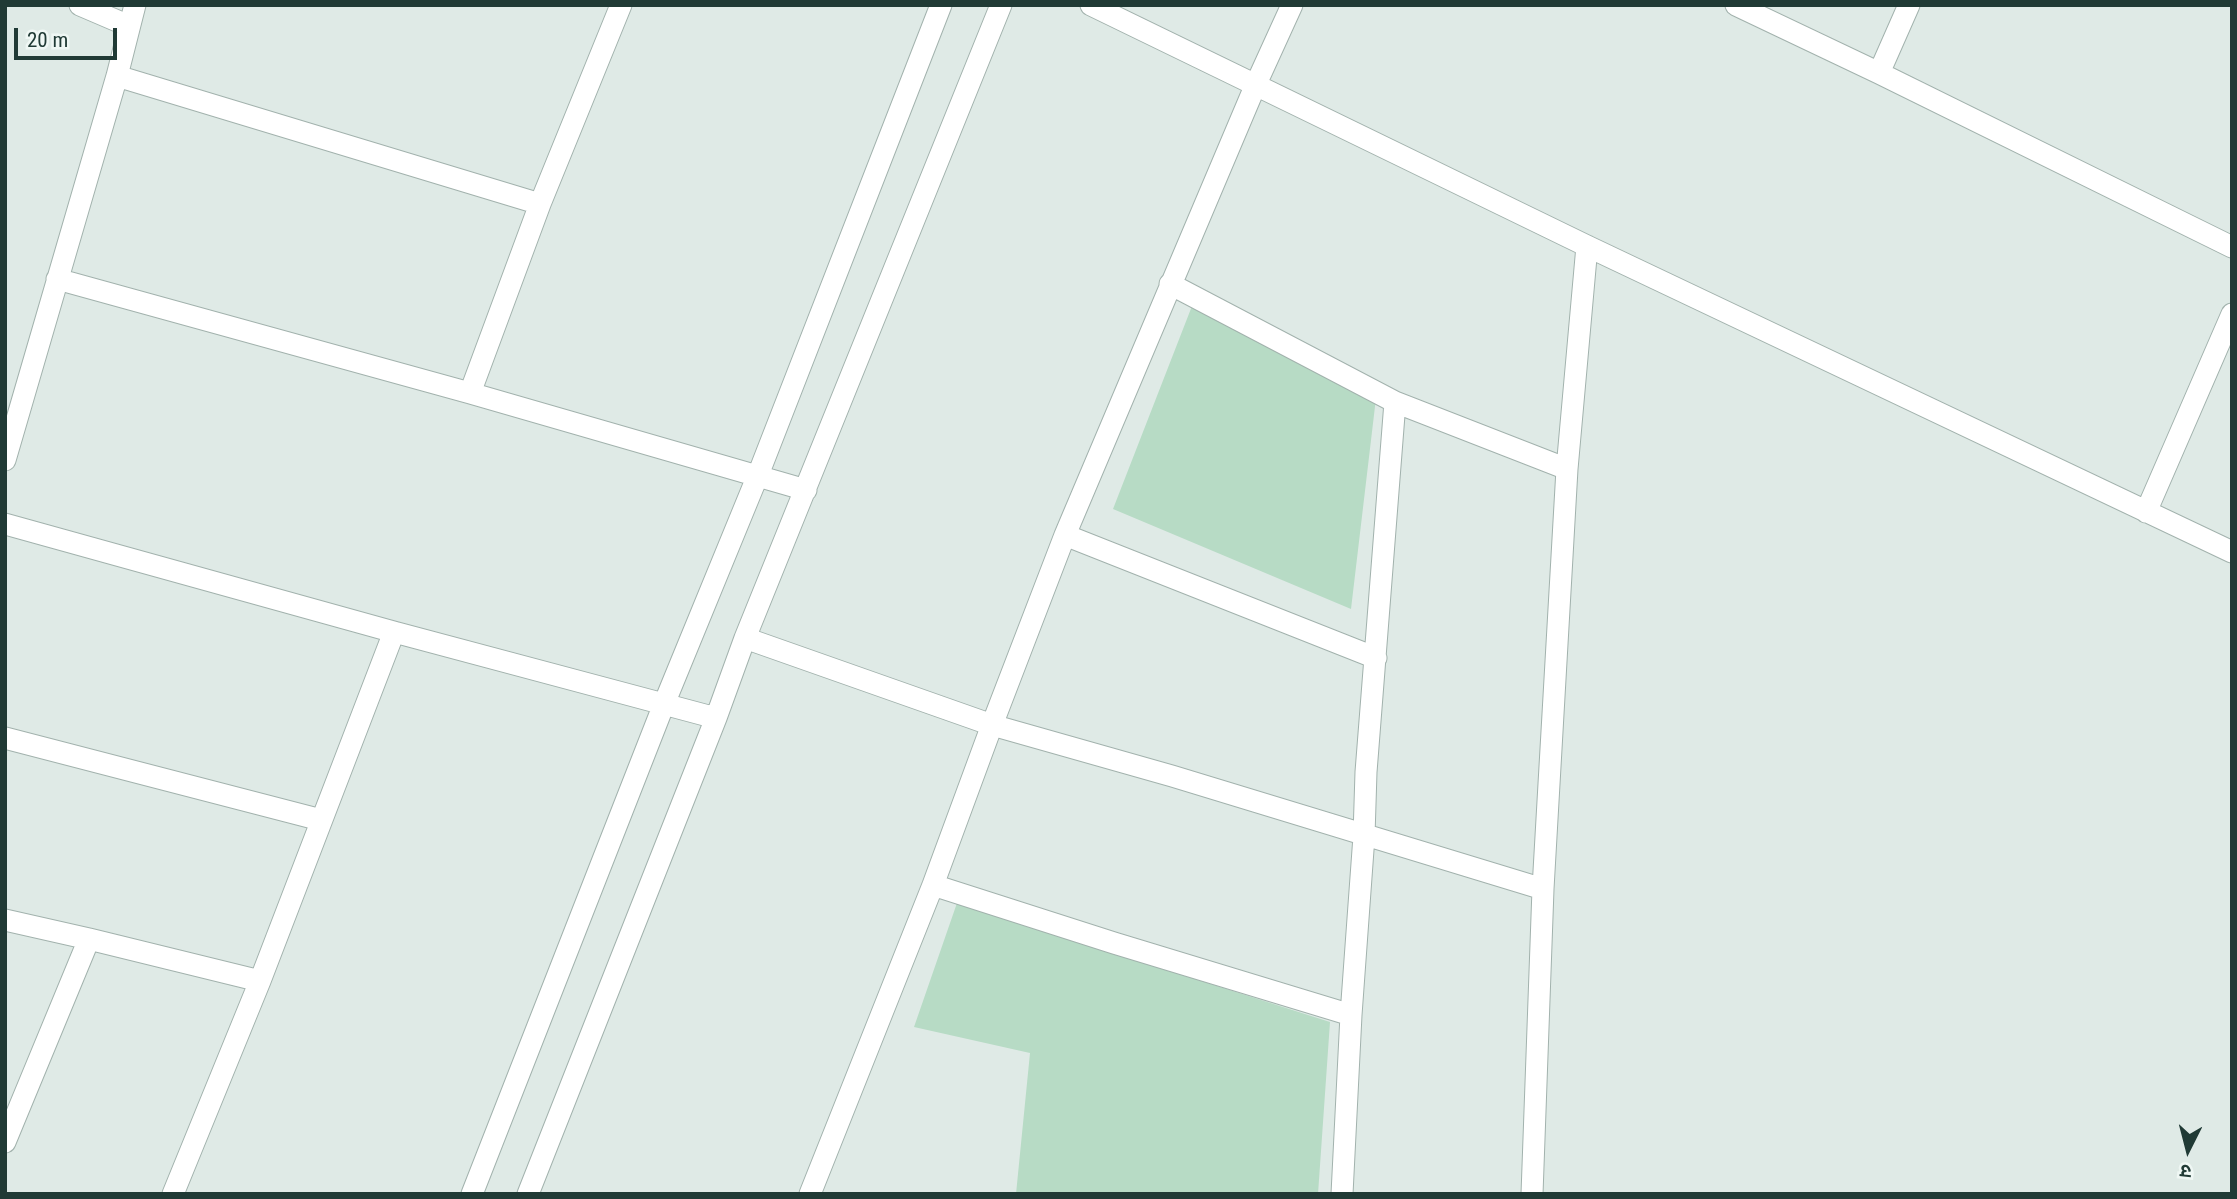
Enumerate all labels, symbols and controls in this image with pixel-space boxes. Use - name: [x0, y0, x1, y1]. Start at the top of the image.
- scale bar: [18, 14, 121, 58]
- text: 20 m: [27, 28, 68, 52]
- north arrow: [2153, 1115, 2223, 1185]
- text: उ: [2179, 1159, 2192, 1183]

